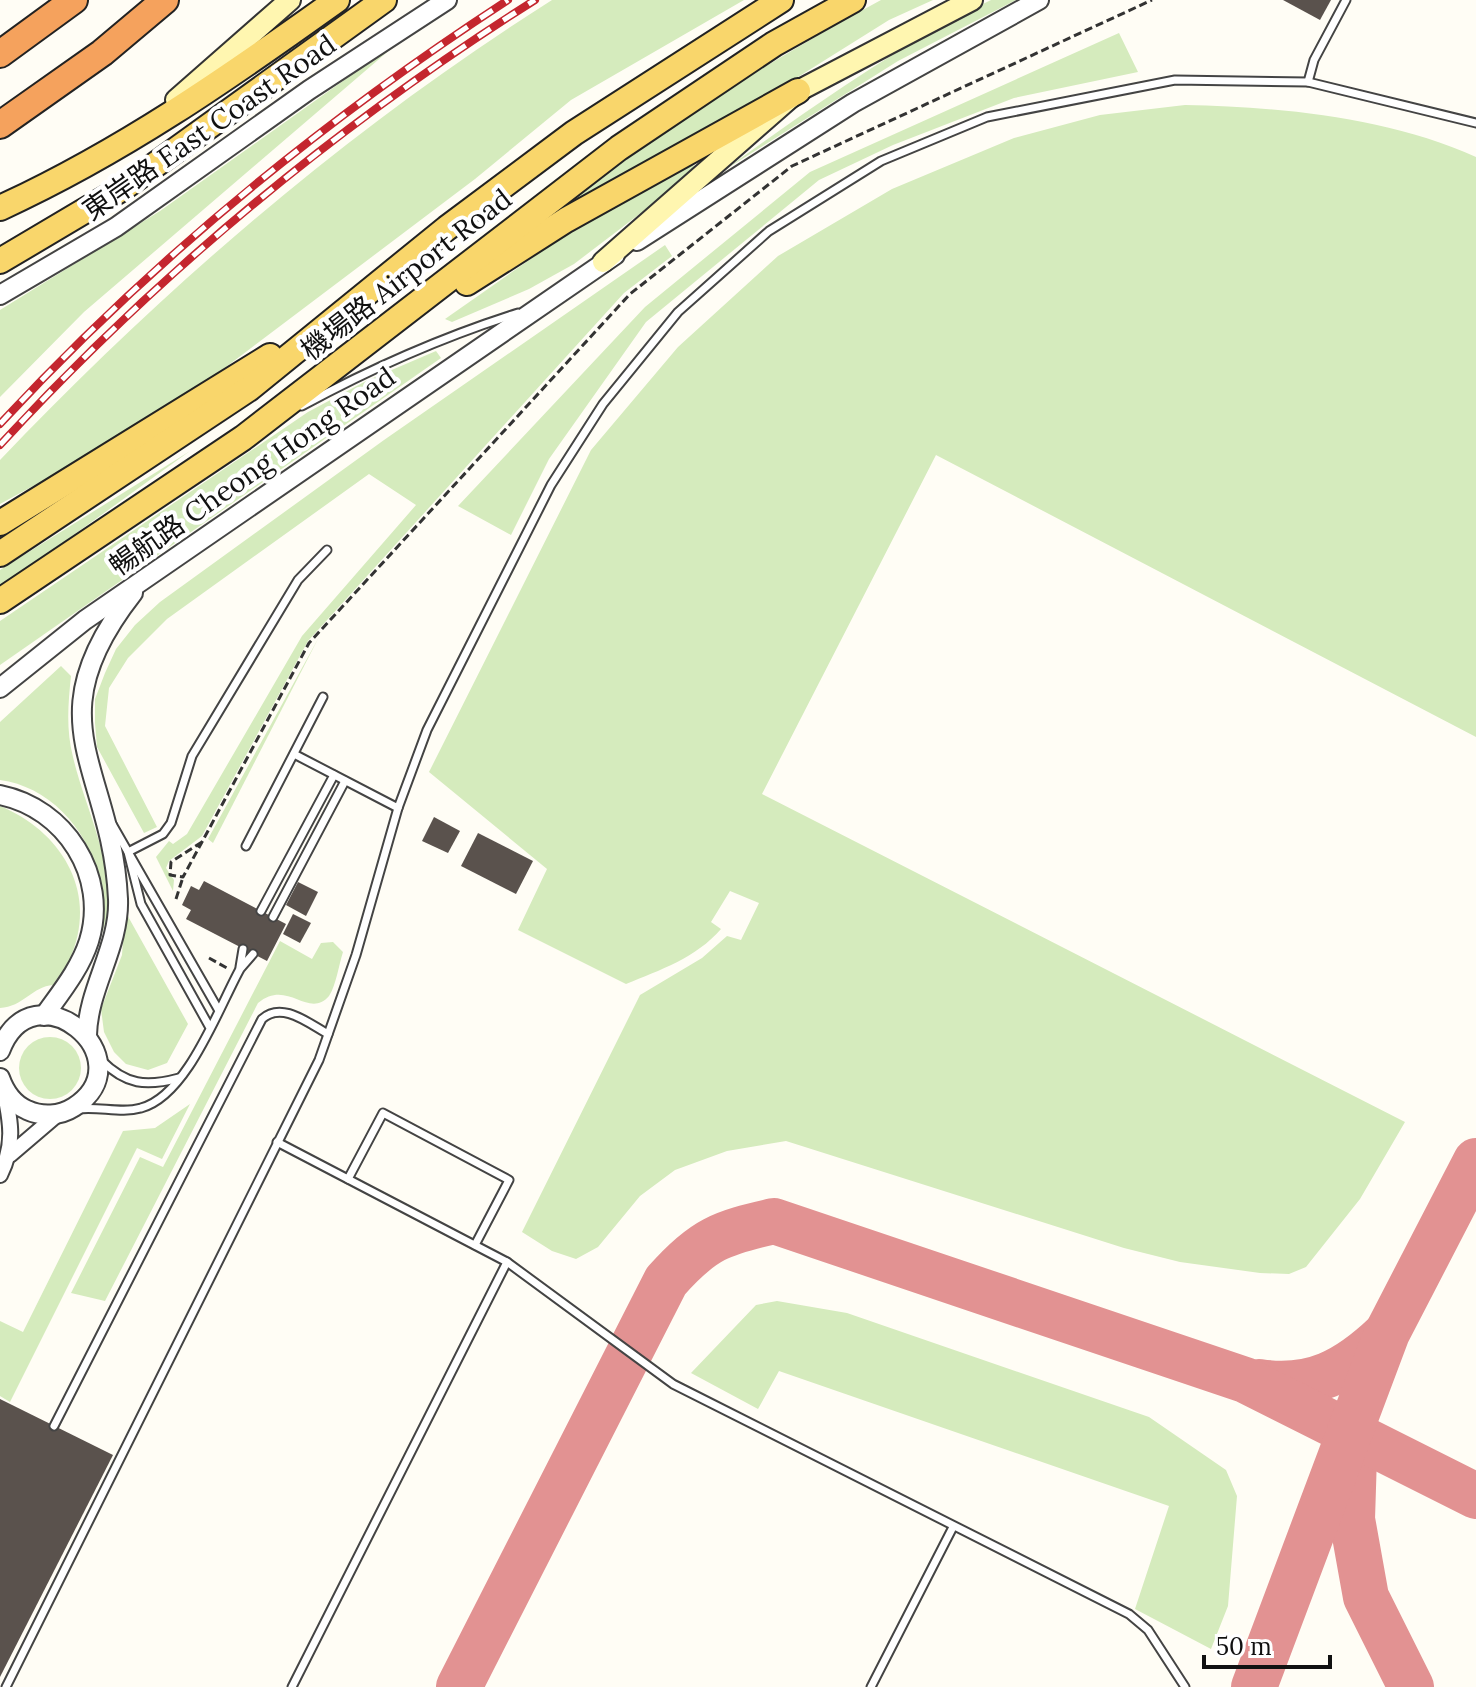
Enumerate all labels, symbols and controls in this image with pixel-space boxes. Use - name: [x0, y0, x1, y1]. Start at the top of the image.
- street label: 東岸路 East Coast Road: [75, 26, 343, 228]
- street label: 機場路 Airport Road: [293, 181, 519, 367]
- street label: 暢航路 Cheong Hong Road: [102, 358, 402, 584]
- scale bar: [1204, 1619, 1330, 1669]
- text: 50 m: [1216, 1631, 1272, 1662]

